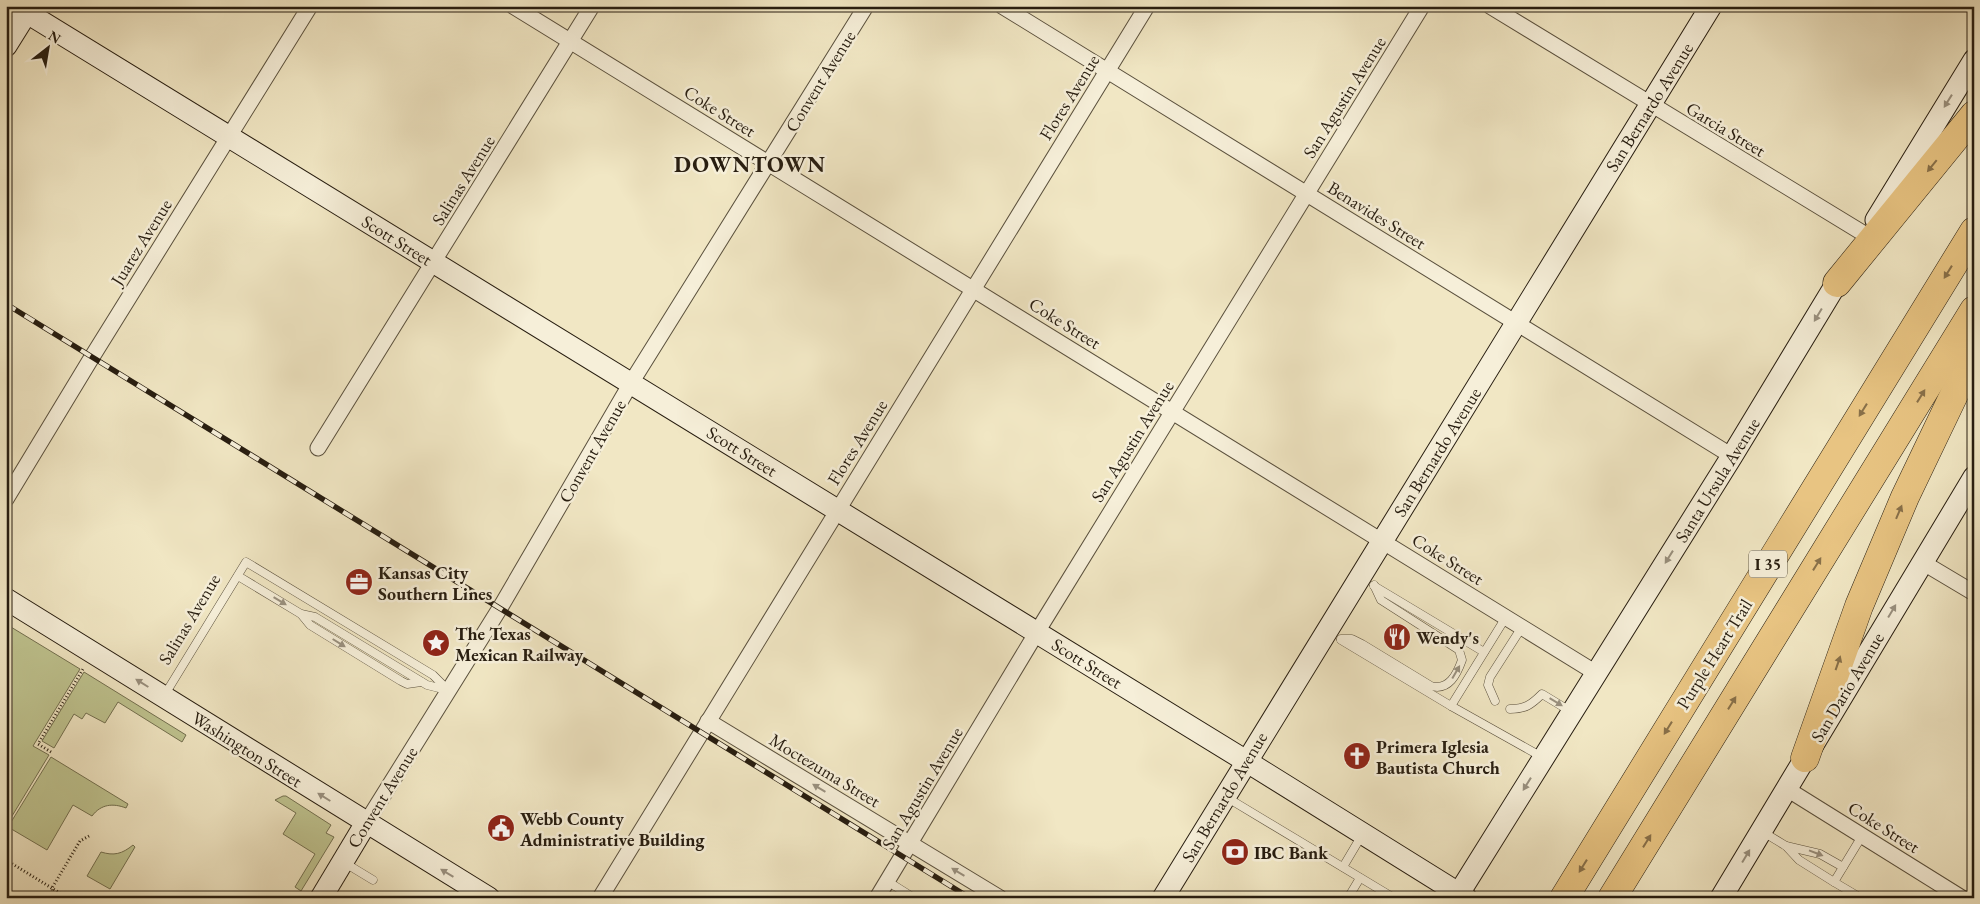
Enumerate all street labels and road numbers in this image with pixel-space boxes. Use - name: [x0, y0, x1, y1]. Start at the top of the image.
- street label: Convent Avenue: [780, 26, 860, 136]
- street label: San Agustin Avenue: [1297, 32, 1391, 162]
- street label: San Bernardo Avenue: [1600, 38, 1698, 176]
- street label: Flores Avenue: [1034, 50, 1104, 144]
- street label: Coke Street: [680, 80, 760, 142]
- street label: Garcia Street: [1682, 96, 1770, 162]
- street label: Salinas Avenue: [426, 131, 500, 229]
- street label: Benavides Street: [1324, 176, 1431, 254]
- street label: Juarez Avenue: [104, 194, 177, 291]
- street label: Scott Street: [358, 209, 437, 271]
- street label: Coke Street: [1025, 292, 1105, 354]
- street label: San Agustin Avenue: [1085, 376, 1179, 506]
- street label: San Bernardo Avenue: [1388, 383, 1486, 521]
- street label: Convent Avenue: [553, 395, 631, 507]
- street label: Flores Avenue: [822, 395, 892, 489]
- street label: Santa Ursula Avenue: [1669, 413, 1765, 547]
- street label: Scott Street: [703, 420, 782, 482]
- street label: Coke Street: [1408, 528, 1488, 590]
- road number: I 35: [1749, 550, 1787, 578]
- street label: Salinas Avenue: [153, 569, 225, 669]
- street label: Purple Heart Trail: [1671, 595, 1757, 713]
- street label: San Dario Avenue: [1805, 628, 1889, 746]
- street label: Scott Street: [1048, 632, 1127, 694]
- street label: Washington Street: [188, 706, 307, 792]
- street label: San Agustin Avenue: [876, 722, 968, 854]
- street label: Moctezuma Street: [765, 728, 885, 812]
- street label: San Bernardo Avenue: [1176, 728, 1272, 866]
- street label: Convent Avenue: [342, 742, 422, 852]
- street label: Coke Street: [1844, 796, 1924, 858]

